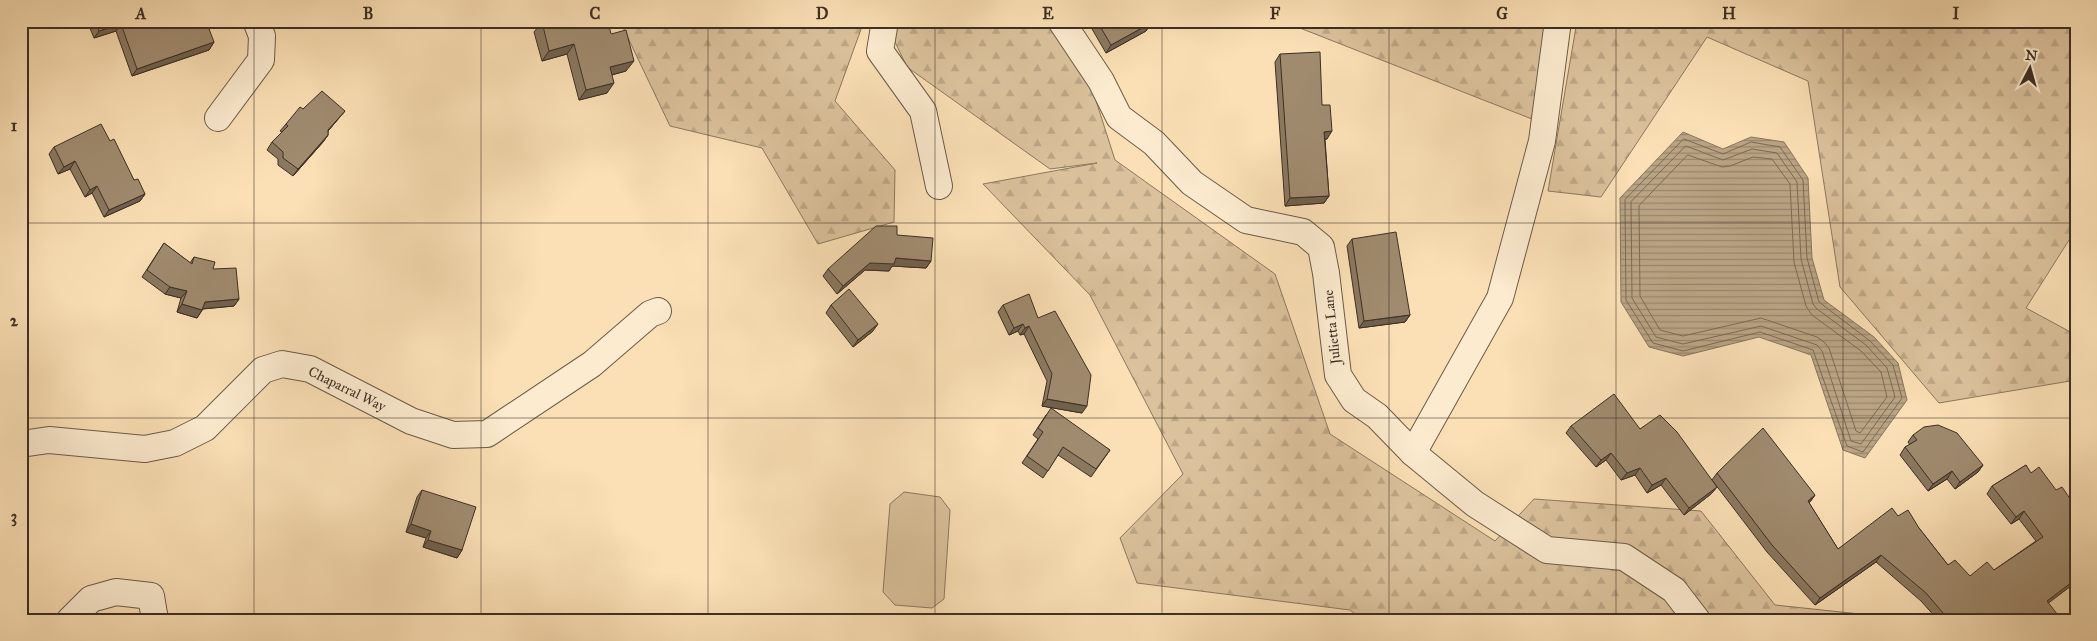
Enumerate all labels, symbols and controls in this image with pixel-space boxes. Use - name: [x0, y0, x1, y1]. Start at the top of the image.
- text: A: [135, 4, 147, 23]
- text: B: [363, 4, 373, 23]
- text: C: [590, 4, 601, 23]
- text: D: [816, 4, 829, 23]
- text: E: [1042, 4, 1054, 23]
- text: F: [1270, 4, 1281, 23]
- text: G: [1496, 4, 1508, 23]
- text: H: [1722, 4, 1736, 23]
- text: I: [1953, 4, 1960, 23]
- north arrow: [2004, 42, 2054, 92]
- text: N: [2025, 46, 2038, 65]
- text: 1: [11, 116, 18, 135]
- street label: Julietta Lane: [1320, 289, 1346, 367]
- text: 2: [10, 311, 19, 330]
- street label: Chaparral Way: [305, 363, 389, 415]
- text: 3: [11, 507, 17, 527]

